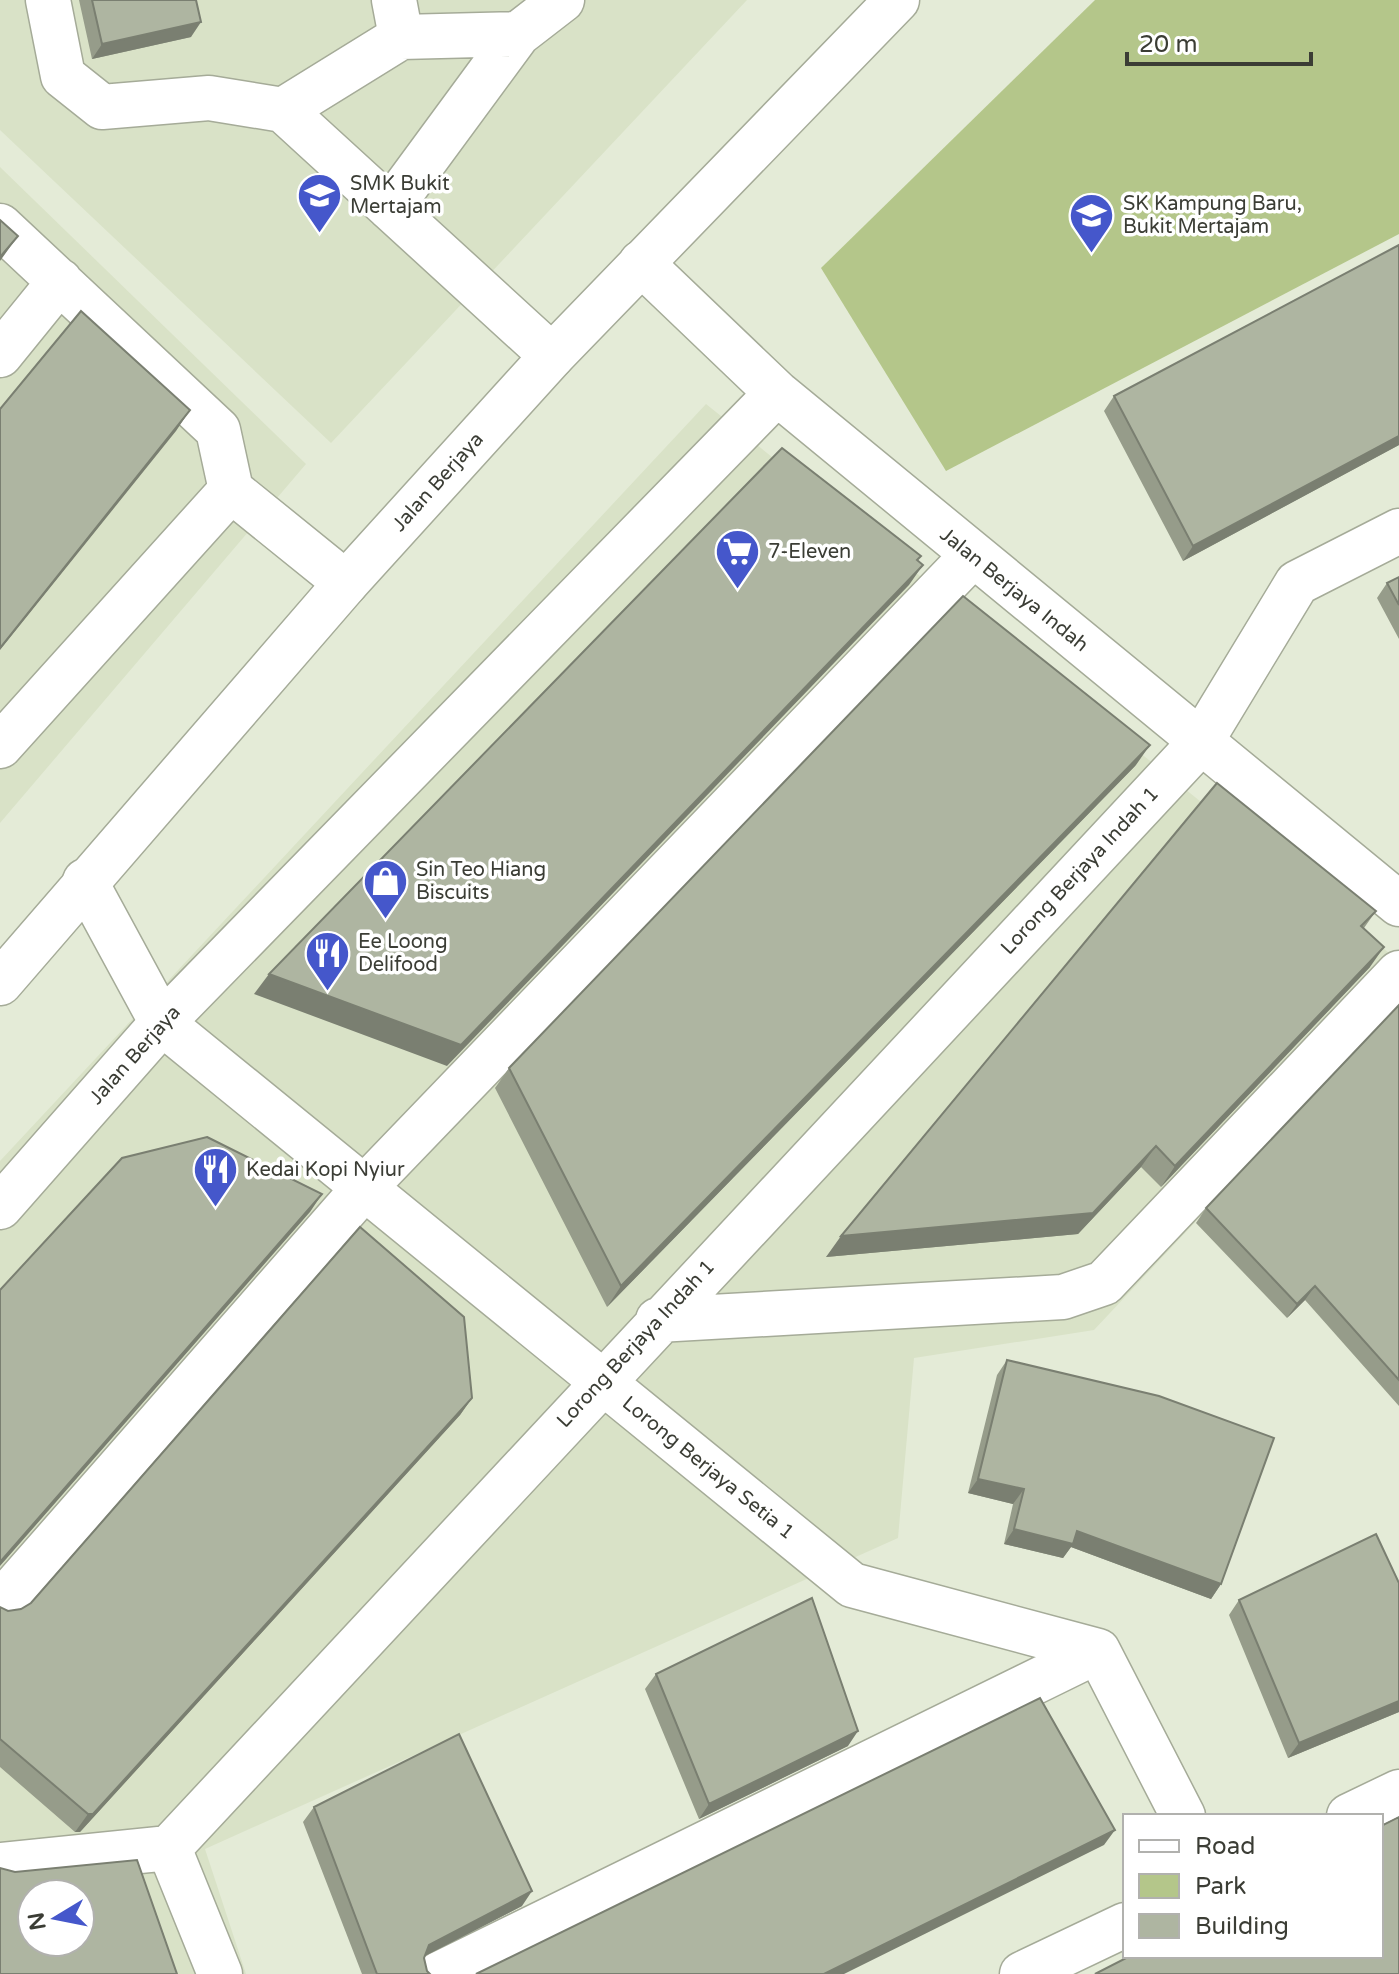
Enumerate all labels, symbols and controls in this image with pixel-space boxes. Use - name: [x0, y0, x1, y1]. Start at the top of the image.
- scale bar: [1127, 16, 1311, 66]
- text: 20 m: [1139, 30, 1197, 59]
- school or university icon: SMK Bukit Mertajam: [295, 172, 343, 235]
- place label: SMK Bukit Mertajam: [350, 172, 450, 219]
- school or university icon: SK Kampung Baru, Bukit Mertajam: [1068, 192, 1116, 255]
- place label: SK Kampung Baru, Bukit Mertajam: [1123, 192, 1302, 239]
- street label: Jalan Berjaya: [387, 428, 489, 536]
- street label: Jalan Berjaya Indah: [935, 523, 1093, 657]
- supermarket icon: 7-Eleven: [713, 528, 761, 591]
- place label: 7-Eleven: [768, 540, 851, 564]
- street label: Lorong Berjaya Indah 1: [996, 782, 1164, 960]
- shop icon: Sin Teo Hiang Biscuits: [361, 857, 409, 920]
- place label: Sin Teo Hiang Biscuits: [416, 858, 546, 905]
- restaurant icon: Ee Loong Delifood: [303, 929, 351, 992]
- place label: Ee Loong Delifood: [358, 930, 448, 977]
- street label: Jalan Berjaya: [84, 1001, 186, 1109]
- restaurant icon: Kedai Kopi Nyiur: [191, 1146, 239, 1209]
- place label: Kedai Kopi Nyiur: [246, 1158, 405, 1182]
- street label: Lorong Berjaya Indah 1: [552, 1255, 720, 1433]
- street label: Lorong Berjaya Setia 1: [617, 1391, 799, 1545]
- legend: [1123, 1814, 1383, 1958]
- text: Road: [1195, 1832, 1255, 1861]
- text: Park: [1195, 1872, 1246, 1901]
- north arrow: [16, 1878, 96, 1958]
- text: N: [23, 1910, 52, 1932]
- text: Building: [1195, 1912, 1289, 1941]

